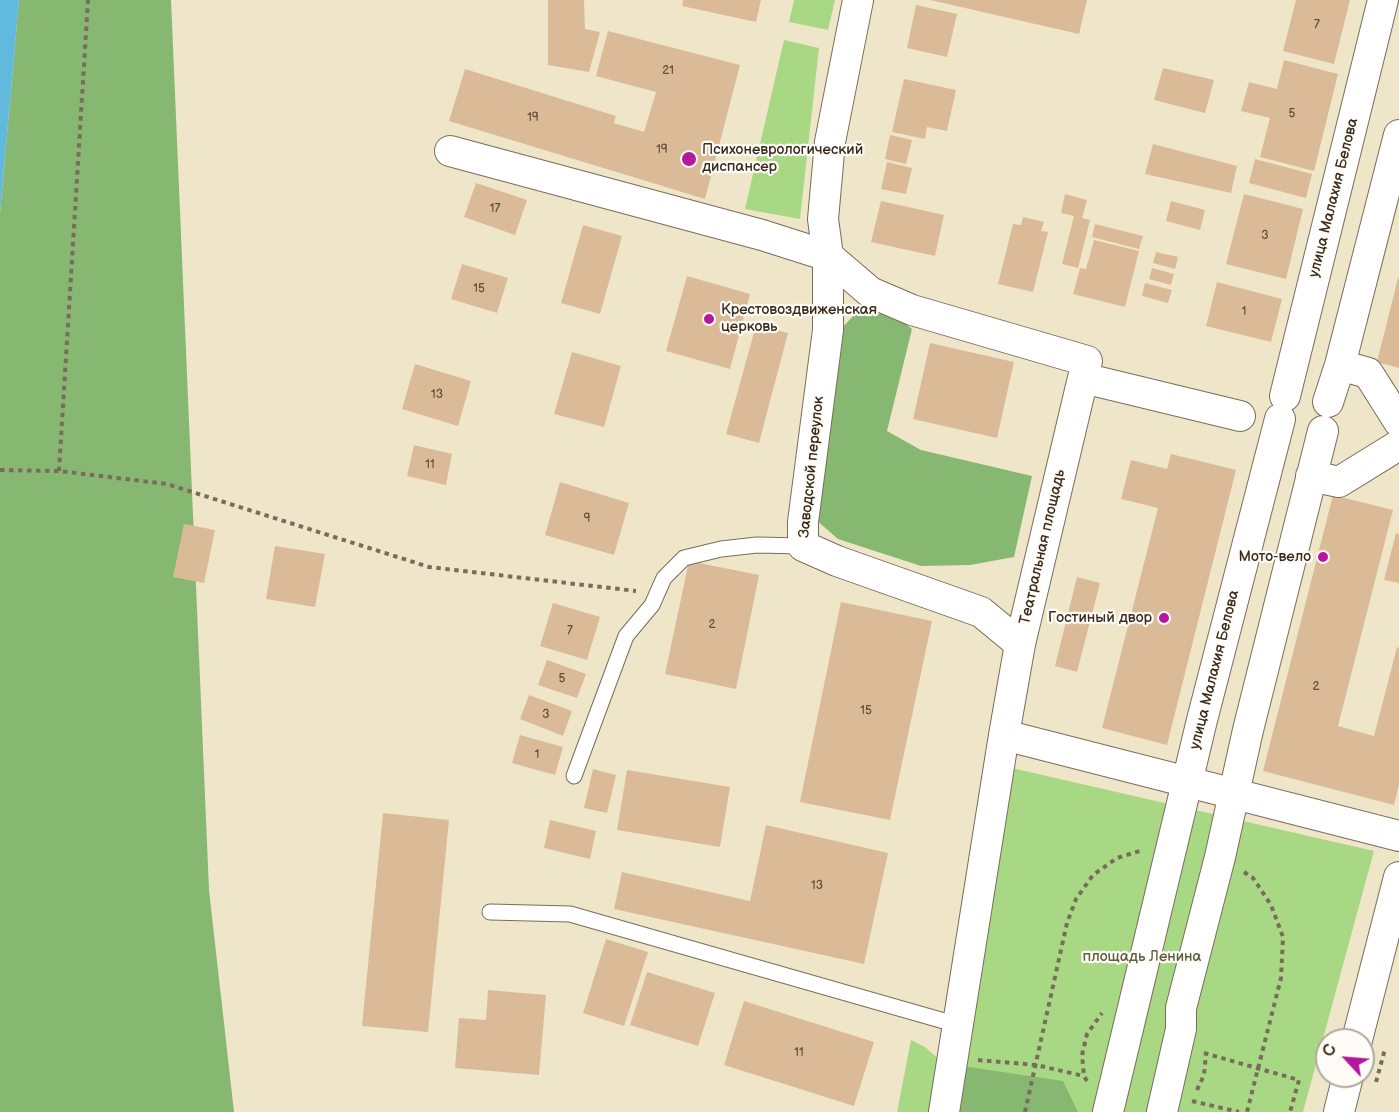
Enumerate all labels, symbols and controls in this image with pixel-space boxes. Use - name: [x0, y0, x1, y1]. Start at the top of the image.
- house number: 7: [1314, 18, 1320, 32]
- house number: 21: [662, 64, 674, 78]
- house number: 5: [1289, 107, 1295, 121]
- house number: 19: [527, 111, 539, 125]
- street label: улица Малахия Белова: [1305, 116, 1363, 280]
- place label: Психоневрологический диспансер: [702, 141, 863, 176]
- house number: 19: [656, 143, 668, 157]
- marker: Психоневрологический диспансер: [680, 150, 698, 168]
- house number: 17: [490, 202, 500, 216]
- house number: 3: [1261, 229, 1269, 243]
- house number: 15: [473, 282, 485, 296]
- place label: Крестовоздвиженская церковь: [721, 301, 877, 336]
- house number: 1: [1242, 305, 1246, 319]
- marker: Крестовоздвиженская церковь: [702, 312, 716, 326]
- house number: 13: [431, 388, 443, 402]
- street label: Заводской переулок: [796, 395, 828, 539]
- house number: 11: [425, 458, 435, 472]
- street label: Театральная площадь: [1016, 468, 1070, 626]
- house number: 9: [584, 512, 590, 526]
- place label: Мото-вело: [1238, 548, 1311, 566]
- marker: Мото-вело: [1316, 550, 1330, 564]
- street label: улица Малахия Белова: [1186, 588, 1244, 752]
- place label: Гостиный двор: [1048, 609, 1152, 627]
- marker: Гостиный двор: [1157, 611, 1171, 625]
- house number: 2: [708, 618, 716, 632]
- house number: 7: [567, 624, 573, 638]
- house number: 5: [559, 672, 565, 686]
- house number: 2: [1312, 680, 1320, 694]
- house number: 15: [860, 704, 872, 718]
- house number: 3: [542, 708, 550, 722]
- house number: 1: [535, 748, 539, 762]
- house number: 13: [811, 879, 823, 893]
- park label: площадь Ленина: [1083, 948, 1201, 966]
- north arrow: [1315, 1028, 1375, 1088]
- text: С: [1319, 1042, 1341, 1060]
- house number: 11: [794, 1046, 804, 1060]

